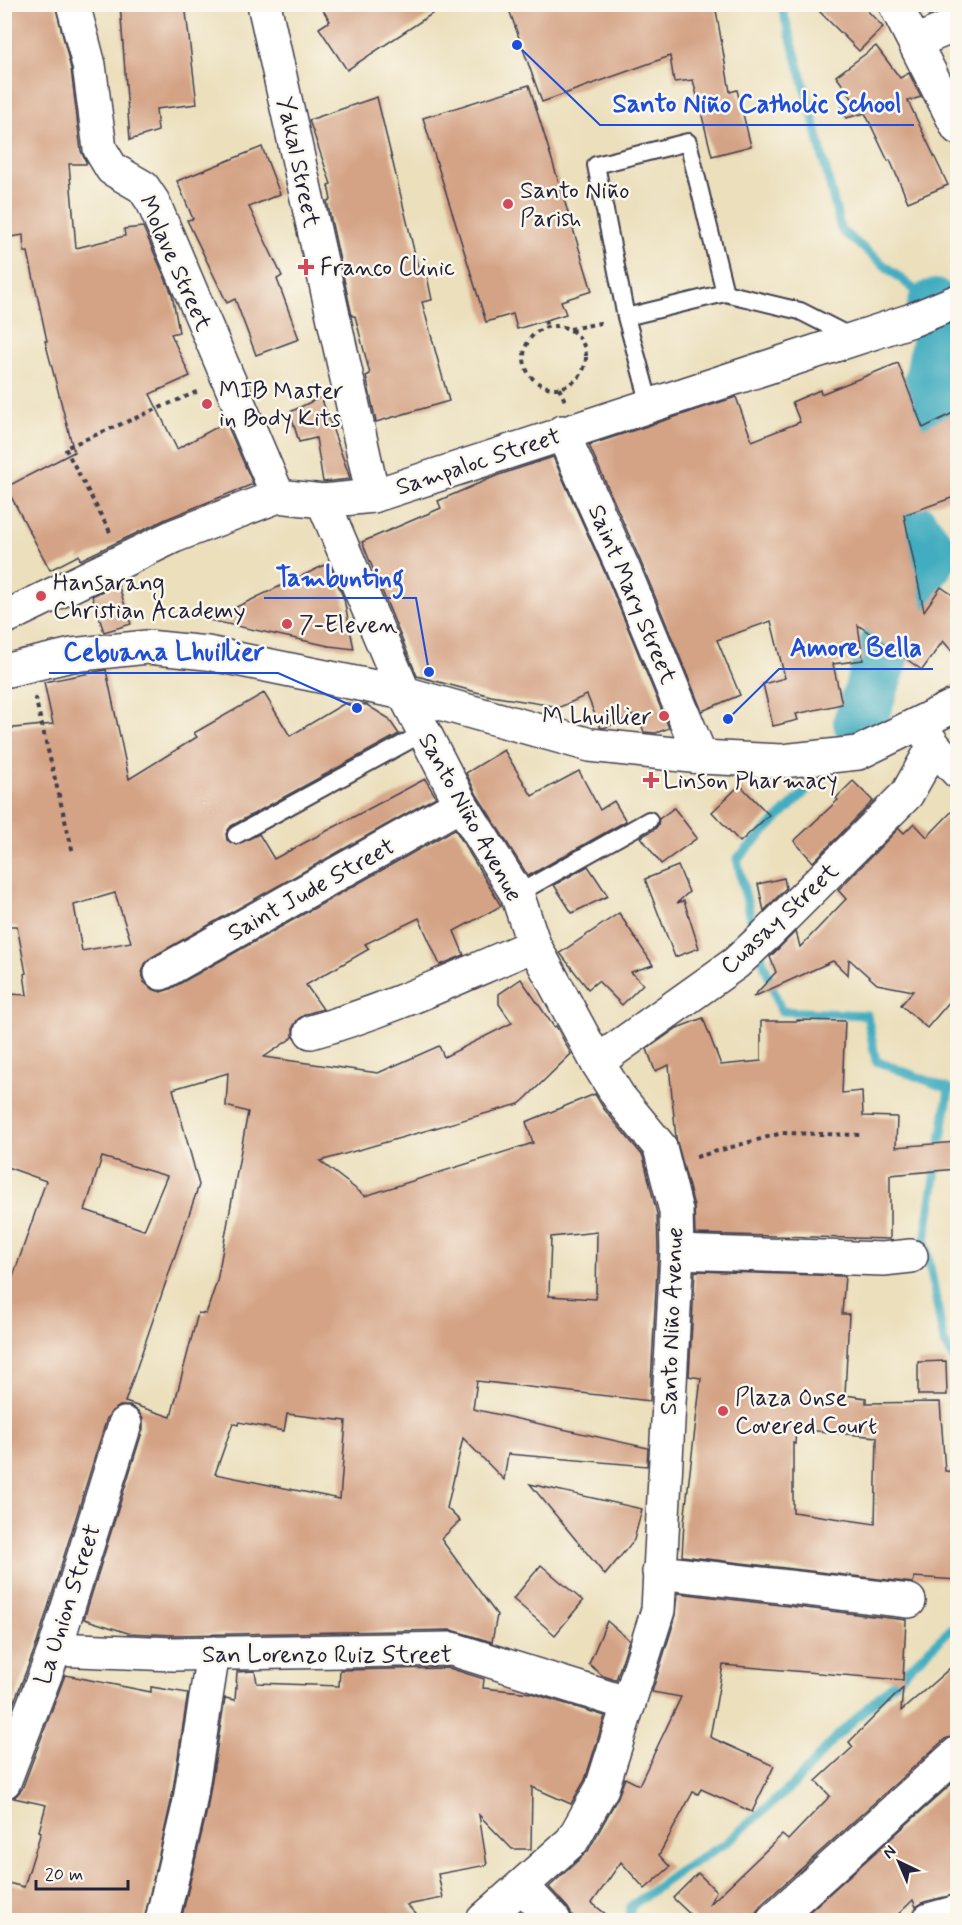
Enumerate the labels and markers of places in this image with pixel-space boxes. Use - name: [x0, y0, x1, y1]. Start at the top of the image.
- callout: Santo Niño Catholic School: [600, 81, 914, 125]
- place label: Santo Niño Parish: [520, 176, 630, 235]
- marker: Santo Niño Parish: [501, 197, 515, 211]
- place label: Franco Clinic: [320, 253, 455, 284]
- marker: Franco Clinic: [297, 258, 315, 276]
- place label: MIB Master in Body Kits: [219, 376, 344, 435]
- marker: MIB Master in Body Kits: [200, 397, 214, 411]
- callout: Tambunting: [264, 554, 416, 598]
- place label: Hansarang Christian Academy: [53, 568, 246, 627]
- marker: Hansarang Christian Academy: [34, 589, 48, 603]
- place label: 7-Eleven: [299, 610, 398, 641]
- marker: 7-Eleven: [280, 617, 294, 631]
- callout: Amore Bella: [779, 625, 933, 669]
- callout: Cebuana Lhuillier: [49, 629, 278, 673]
- place label: M Lhuillier: [542, 702, 652, 733]
- marker: M Lhuillier: [657, 709, 671, 723]
- place label: Linson Pharmacy: [663, 766, 838, 797]
- marker: Linson Pharmacy: [644, 773, 658, 787]
- place label: Plaza Onse Covered Court: [735, 1383, 877, 1442]
- marker: Plaza Onse Covered Court: [716, 1404, 730, 1418]

